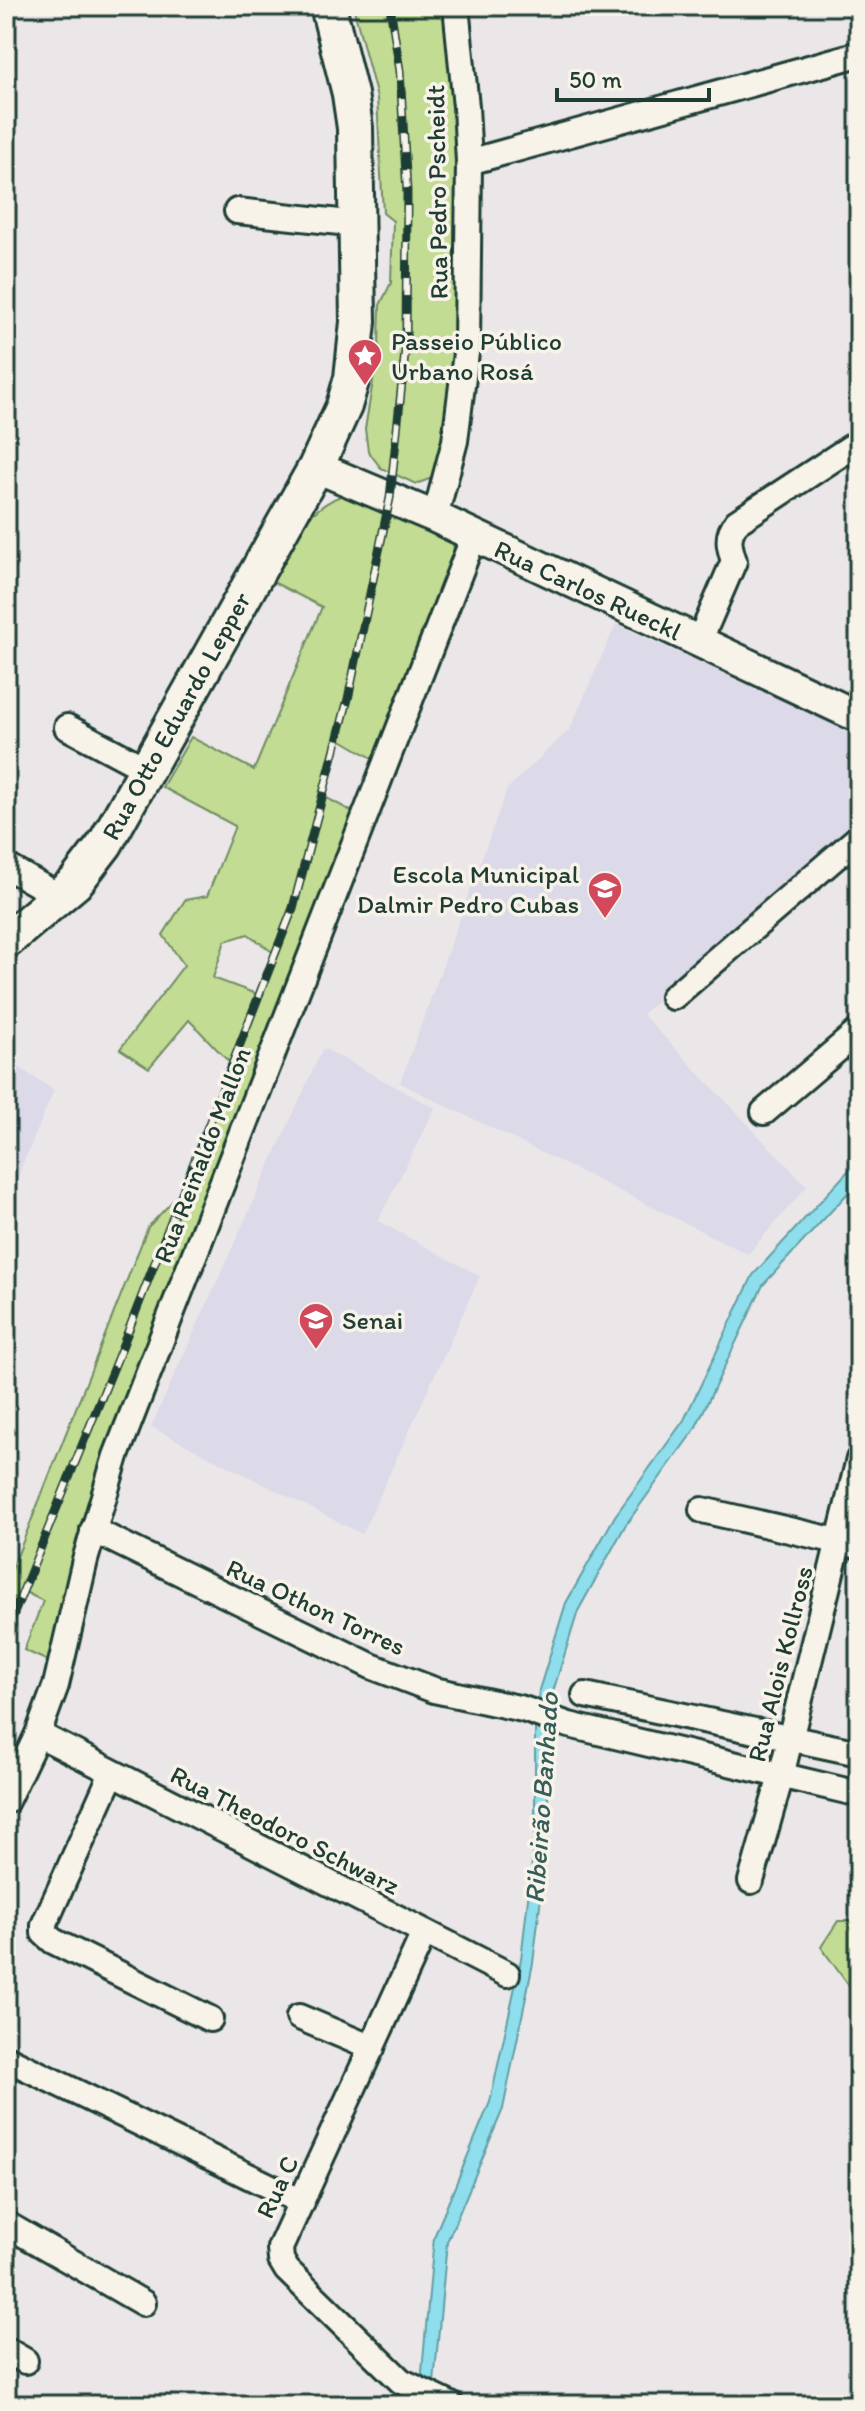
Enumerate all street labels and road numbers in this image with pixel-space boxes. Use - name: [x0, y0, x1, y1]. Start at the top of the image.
- street label: Rua Pedro Pscheidt: [419, 84, 455, 300]
- street label: Rua Carlos Rueckl: [489, 533, 687, 647]
- street label: Rua Otto Eduardo Lepper: [94, 586, 258, 846]
- street label: Rua Reinaldo Mallon: [146, 1042, 258, 1268]
- street label: Rua Othon Torres: [221, 1552, 411, 1662]
- street label: Rua Alois Kollross: [740, 1563, 820, 1765]
- street label: Rua Theodoro Schwarz: [165, 1758, 405, 1902]
- street label: Rua C: [249, 2151, 305, 2223]

